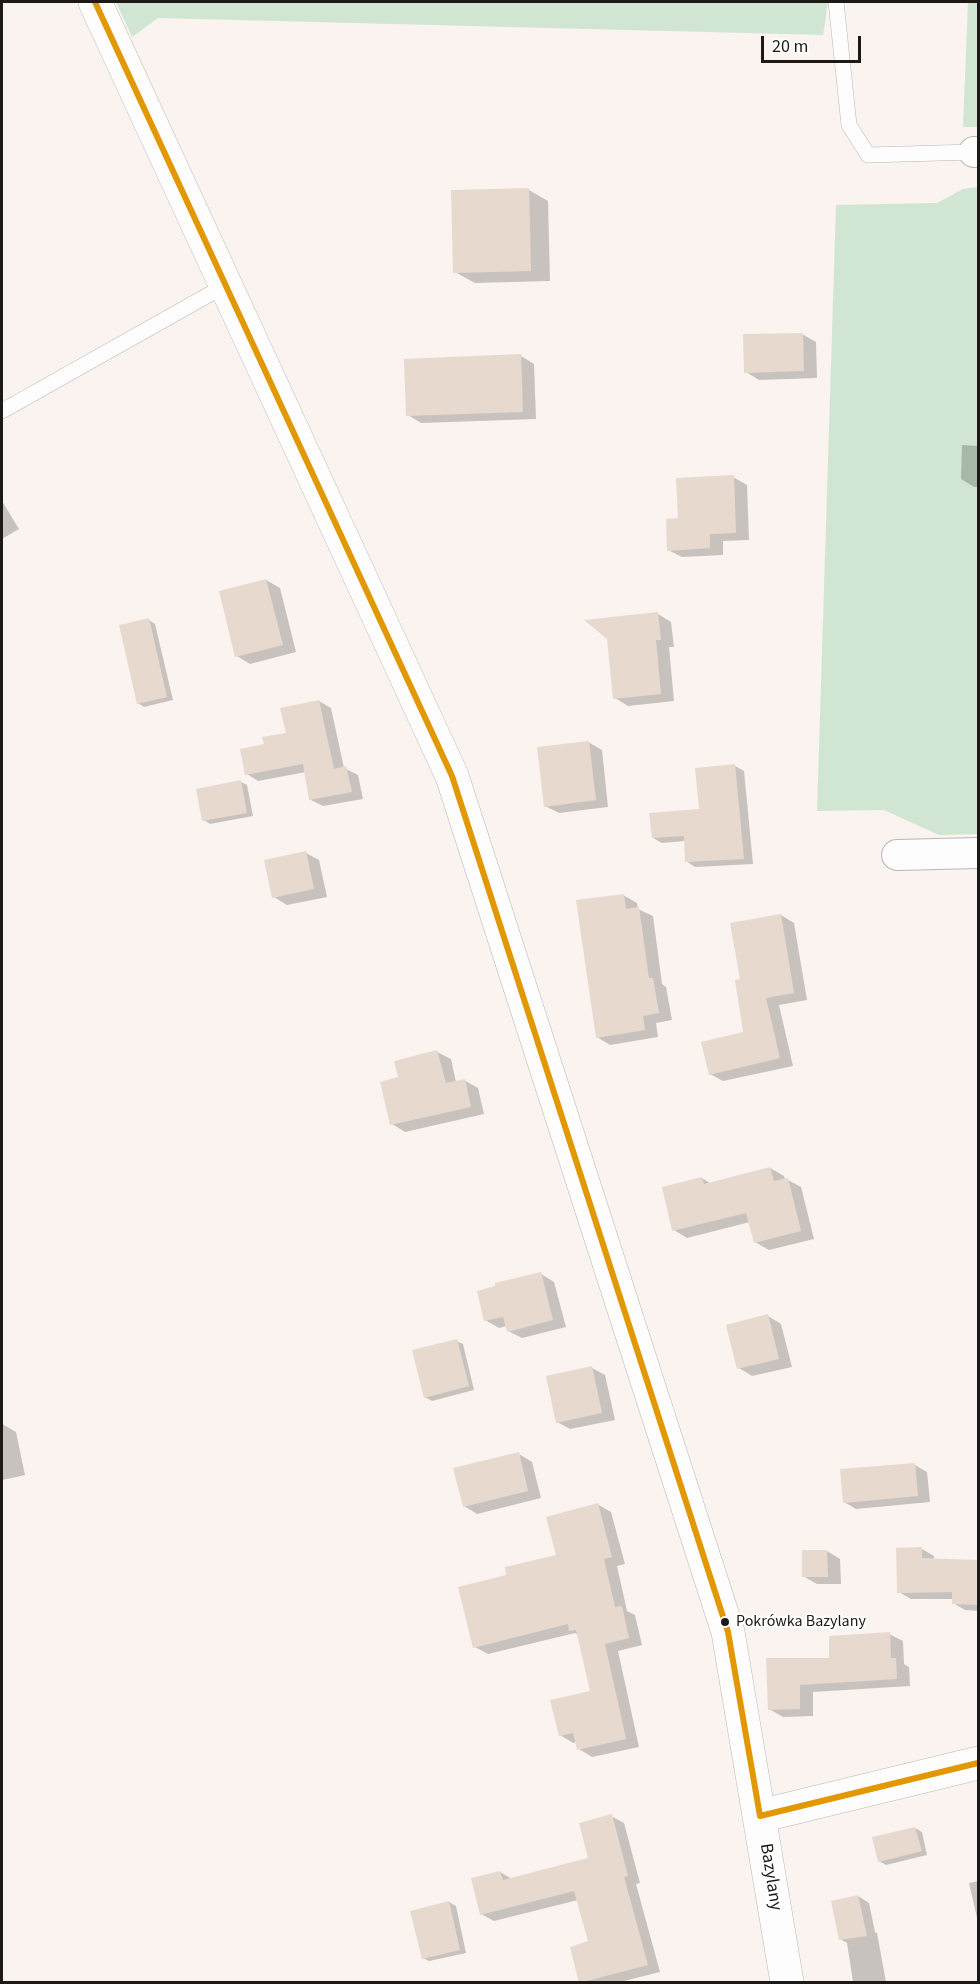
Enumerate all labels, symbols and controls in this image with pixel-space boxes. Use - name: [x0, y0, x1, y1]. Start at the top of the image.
- scale bar: [764, 24, 864, 62]
- text: 20 m: [772, 34, 808, 59]
- place label: Pokrówka Bazylany: [736, 1612, 866, 1632]
- marker: Pokrówka Bazylany: [719, 1616, 731, 1628]
- street label: Bazylany: [754, 1842, 786, 1912]

